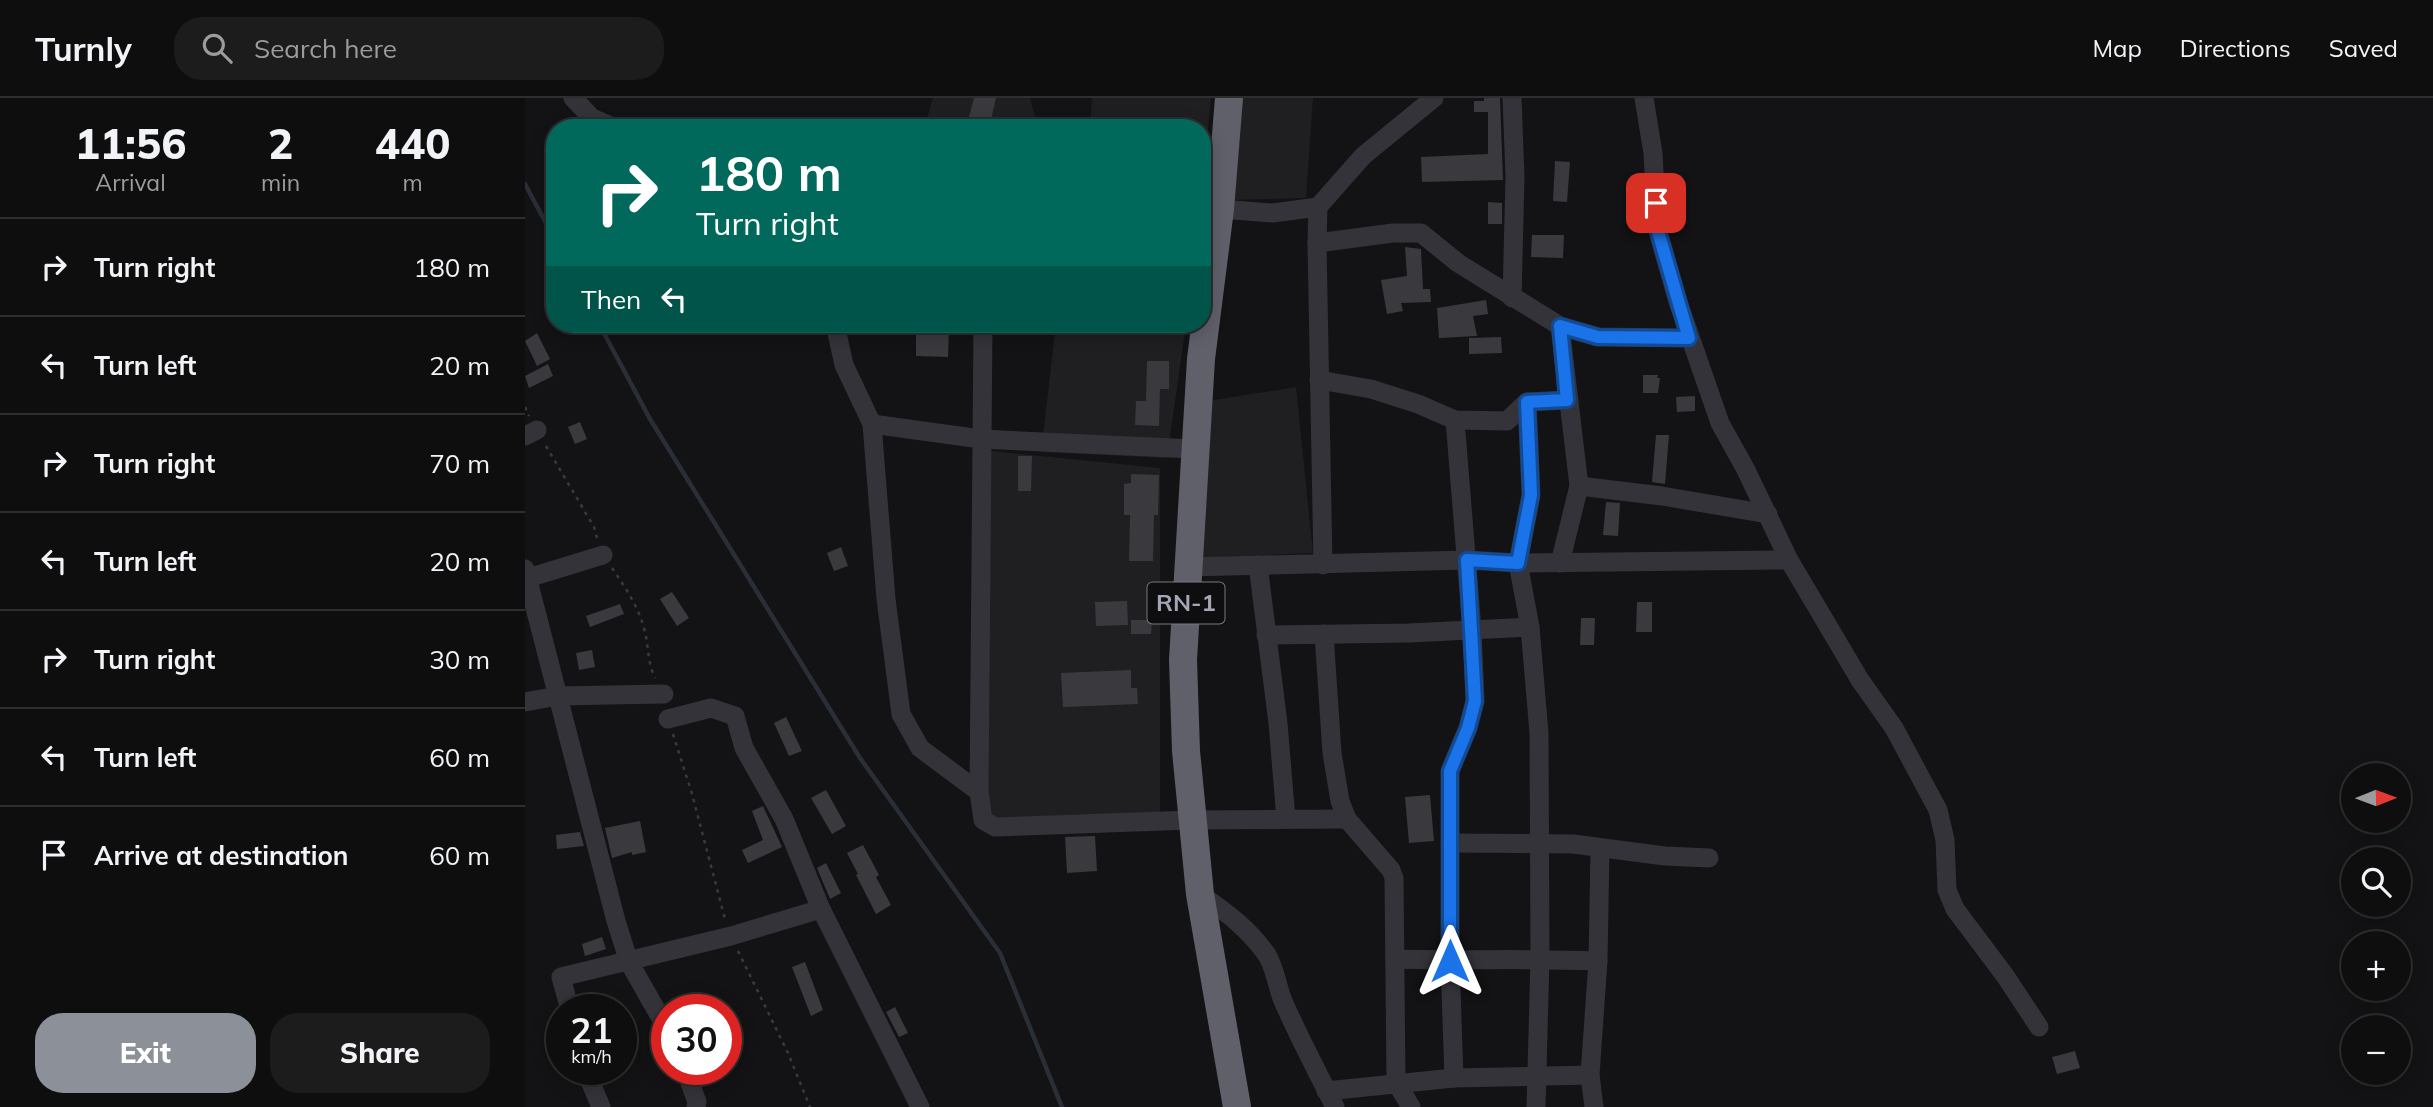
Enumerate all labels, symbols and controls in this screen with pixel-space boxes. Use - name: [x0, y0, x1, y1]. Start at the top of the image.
- search box: [174, 17, 664, 80]
- text: Turnly: [35, 28, 132, 69]
- icon: search: [198, 29, 236, 67]
- text: Search here: [254, 32, 397, 65]
- text: Map: [2092, 33, 2142, 63]
- text: Directions: [2180, 33, 2291, 63]
- text: Saved: [2329, 33, 2398, 63]
- text: 11:56: [75, 117, 186, 170]
- text: 2: [268, 117, 293, 170]
- text: 440: [375, 117, 450, 170]
- text: 180 m: [696, 142, 842, 203]
- icon: right: [581, 147, 672, 238]
- text: Arrival: [95, 168, 166, 197]
- text: min: [261, 168, 300, 197]
- text: m: [402, 168, 423, 197]
- pin: [1626, 173, 1686, 233]
- icon: arrive: [1637, 184, 1675, 222]
- text: Turn right: [696, 203, 839, 243]
- icon: right: [35, 248, 73, 286]
- text: Turn right: [94, 251, 215, 284]
- text: 180 m: [414, 251, 490, 284]
- icon: left: [655, 280, 693, 318]
- text: Then: [581, 283, 641, 316]
- icon: left: [35, 346, 73, 384]
- text: Turn left: [94, 349, 196, 382]
- text: 20 m: [429, 349, 490, 382]
- icon: right: [35, 444, 73, 482]
- text: Turn right: [94, 447, 215, 480]
- text: 70 m: [429, 447, 490, 480]
- icon: left: [35, 542, 73, 580]
- text: Turn left: [94, 545, 196, 578]
- text: 20 m: [429, 545, 490, 578]
- road number: RN-1: [1147, 582, 1225, 624]
- icon: right: [35, 640, 73, 678]
- text: Turn right: [94, 643, 215, 676]
- text: 30 m: [429, 643, 490, 676]
- icon: left: [35, 738, 73, 776]
- text: Turn left: [94, 741, 196, 774]
- text: 60 m: [429, 741, 490, 774]
- north arrow: [2341, 763, 2411, 833]
- map controls: [2341, 763, 2411, 1085]
- icon: arrive: [35, 836, 73, 874]
- text: Arrive at destination: [94, 839, 349, 872]
- text: 60 m: [429, 839, 490, 872]
- button: search: [2341, 847, 2411, 917]
- position arrow: [1413, 924, 1487, 998]
- button: +: [2341, 931, 2411, 1001]
- speed limit sign: 30: [651, 994, 742, 1085]
- text: 21: [570, 1008, 613, 1052]
- button: Exit: [35, 1013, 256, 1093]
- button: Share: [270, 1013, 490, 1093]
- button: −: [2341, 1015, 2411, 1085]
- text: km/h: [571, 1045, 612, 1068]

